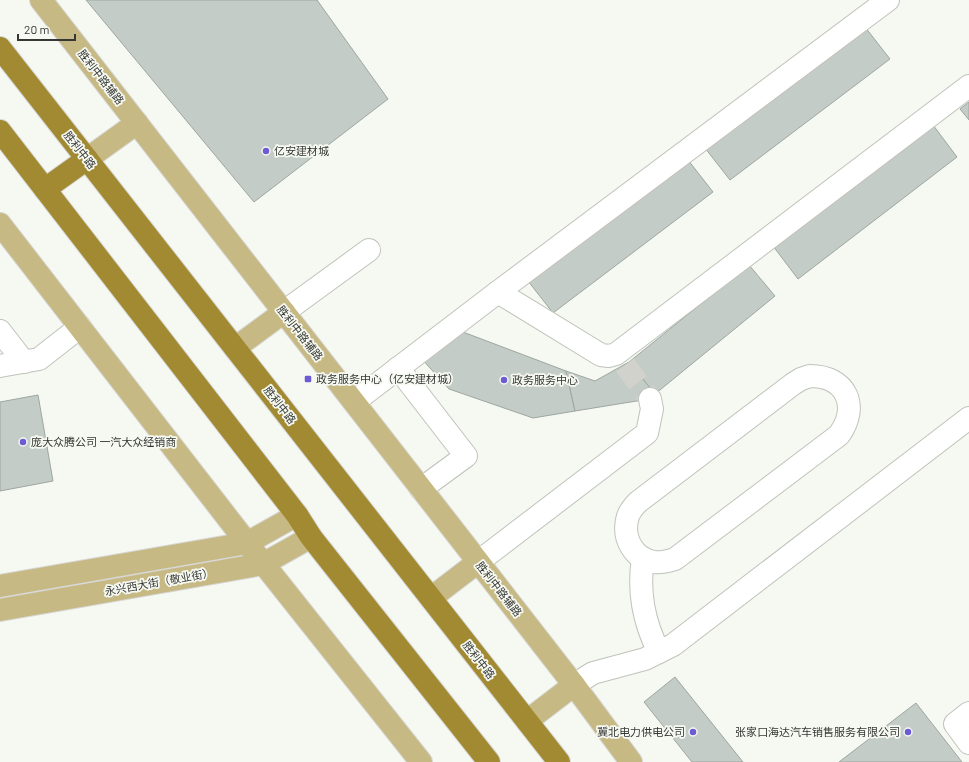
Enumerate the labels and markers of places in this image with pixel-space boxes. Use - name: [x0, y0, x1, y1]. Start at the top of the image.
- place label: 亿安建材城: [274, 144, 329, 157]
- marker: 亿安建材城: [261, 146, 271, 156]
- place label: 政务服务中心（亿安建材城）: [316, 372, 459, 385]
- place label: 政务服务中心: [512, 373, 578, 386]
- marker: 政务服务中心（亿安建材城）: [303, 374, 313, 384]
- marker: 政务服务中心: [499, 375, 509, 385]
- place label: 庞大众腾公司 一汽大众经销商: [31, 435, 176, 448]
- marker: 庞大众腾公司 一汽大众经销商: [18, 437, 28, 447]
- place label: 冀北电力供电公司: [597, 725, 685, 738]
- place label: 张家口海达汽车销售服务有限公司: [735, 725, 900, 738]
- marker: 冀北电力供电公司: [688, 727, 698, 737]
- marker: 张家口海达汽车销售服务有限公司: [903, 727, 913, 737]

